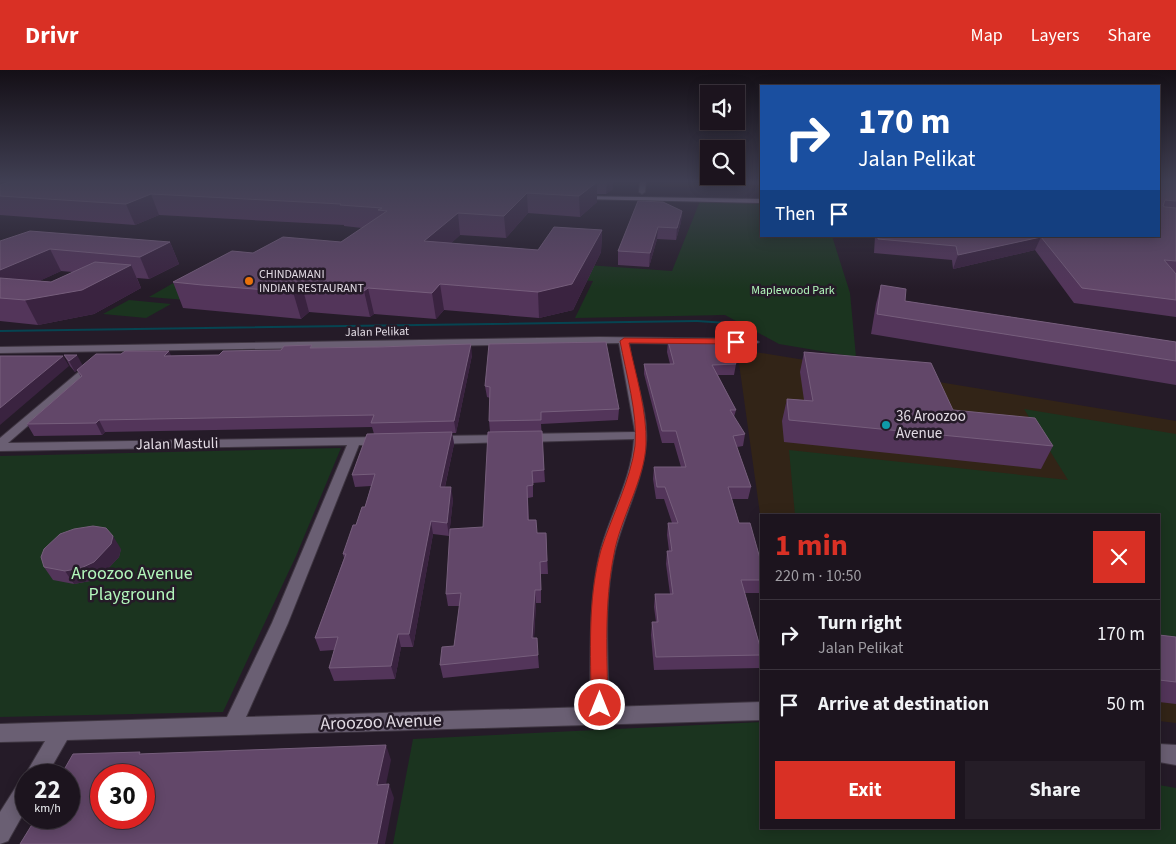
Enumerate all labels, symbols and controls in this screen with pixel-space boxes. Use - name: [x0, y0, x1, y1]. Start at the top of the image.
- text: Drivr: [25, 18, 79, 53]
- text: Map: [971, 23, 1003, 48]
- text: Layers: [1031, 23, 1080, 48]
- text: Share: [1108, 23, 1151, 48]
- map controls: [700, 85, 745, 185]
- button: sound: [700, 85, 745, 130]
- text: 170 m: [858, 97, 950, 147]
- icon: right: [775, 105, 840, 170]
- button: search: [700, 140, 745, 185]
- text: Jalan Pelikat: [858, 143, 976, 175]
- icon: arrive: [825, 200, 853, 228]
- text: Then: [775, 201, 815, 228]
- place label: CHINDAMANI INDIAN RESTAURANT: [259, 266, 365, 297]
- marker: CHINDAMANI INDIAN RESTAURANT: [243, 275, 255, 287]
- park label: Maplewood Park: [751, 282, 835, 299]
- pin: [715, 321, 757, 363]
- street label: Jalan Pelikat: [345, 323, 409, 341]
- icon: arrive: [722, 328, 750, 356]
- place label: 36 Aroozoo Avenue: [896, 406, 966, 444]
- marker: 36 Aroozoo Avenue: [880, 419, 892, 431]
- street label: Jalan Mastuli: [136, 433, 218, 455]
- text: 1 min: [775, 524, 848, 567]
- button: close: [1093, 531, 1145, 583]
- park label: Aroozoo Avenue Playground: [71, 561, 193, 607]
- text: 220 m · 10:50: [775, 565, 862, 587]
- text: Turn right: [818, 610, 902, 637]
- icon: right: [775, 621, 803, 649]
- text: 170 m: [1097, 621, 1145, 648]
- text: Jalan Pelikat: [818, 637, 903, 659]
- position arrow: [573, 678, 625, 730]
- icon: arrive: [775, 691, 803, 719]
- text: Arrive at destination: [818, 691, 989, 718]
- text: 50 m: [1107, 691, 1145, 718]
- street label: Aroozoo Avenue: [320, 707, 442, 737]
- button: Exit: [775, 761, 955, 819]
- button: Share: [965, 761, 1145, 819]
- speed limit sign: 30: [90, 764, 155, 829]
- text: 22: [34, 772, 61, 808]
- text: km/h: [34, 800, 61, 817]

